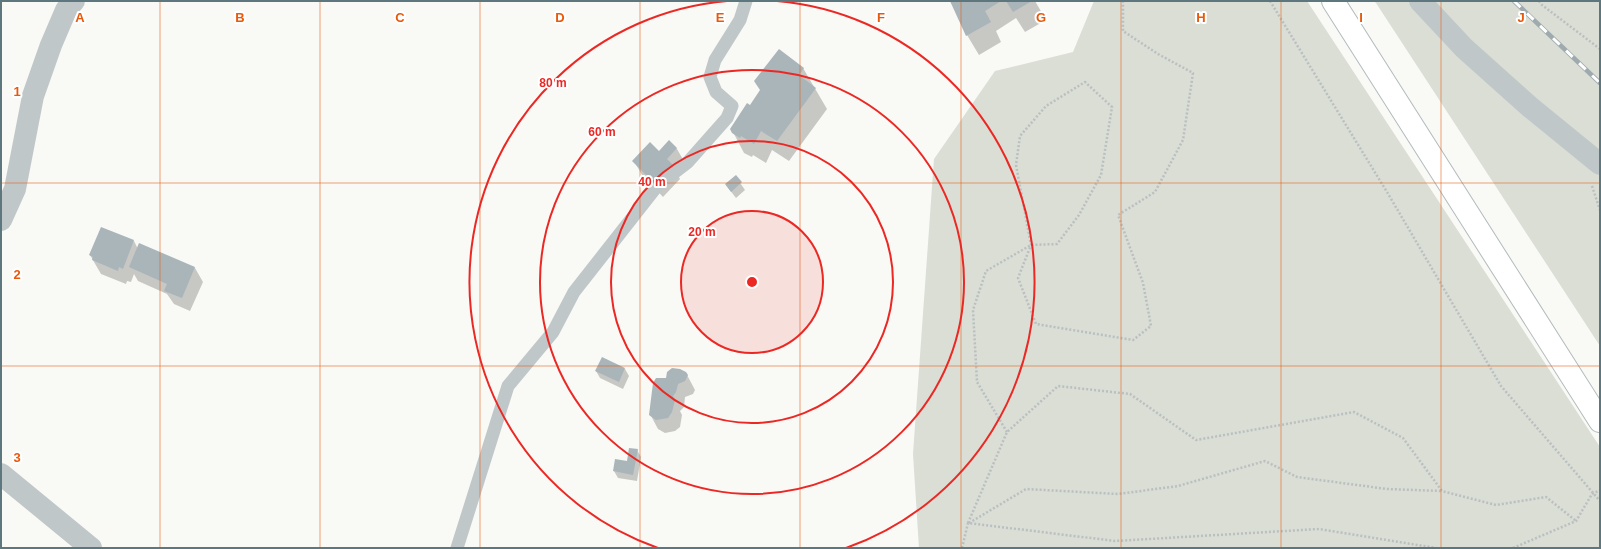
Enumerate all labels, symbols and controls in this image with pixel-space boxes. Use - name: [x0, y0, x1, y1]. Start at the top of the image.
- text: A: [75, 10, 85, 25]
- text: B: [235, 10, 245, 25]
- text: C: [395, 10, 405, 25]
- text: D: [555, 10, 565, 25]
- text: E: [716, 10, 725, 25]
- text: F: [877, 10, 885, 25]
- text: G: [1036, 10, 1046, 25]
- text: H: [1196, 10, 1206, 25]
- text: I: [1359, 10, 1363, 25]
- text: J: [1517, 10, 1525, 25]
- text: 80 m: [539, 76, 567, 90]
- text: 1: [13, 84, 21, 99]
- text: 60 m: [588, 125, 616, 139]
- text: 40 m: [638, 175, 666, 189]
- text: 20 m: [688, 225, 716, 239]
- text: 2: [13, 267, 21, 282]
- centre of rings: [745, 275, 759, 289]
- text: 3: [13, 450, 21, 465]

